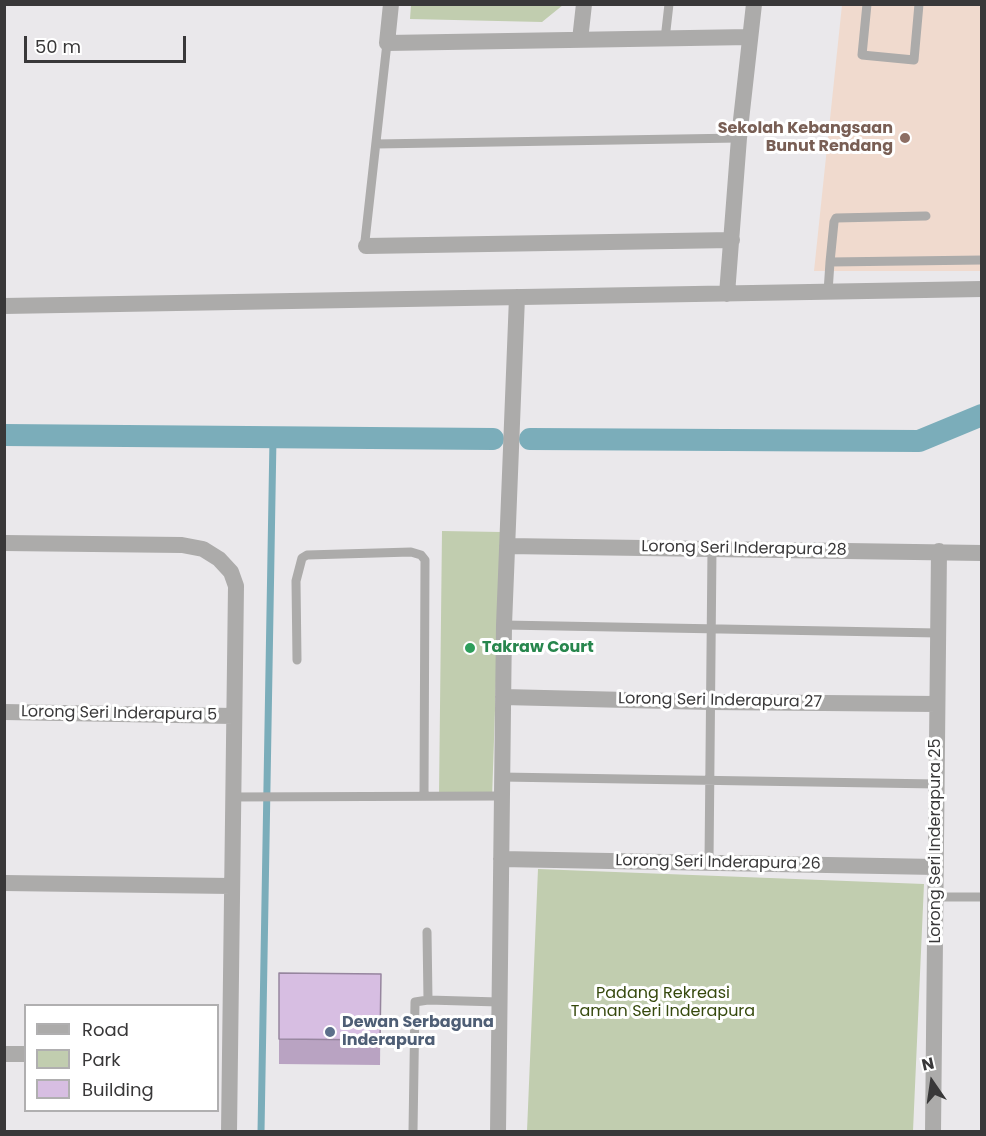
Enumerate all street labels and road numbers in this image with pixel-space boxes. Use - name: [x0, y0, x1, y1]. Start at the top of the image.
- street label: Lorong Seri Inderapura 28: [641, 538, 847, 560]
- street label: Lorong Seri Inderapura 27: [618, 690, 822, 712]
- street label: Lorong Seri Inderapura 5: [21, 703, 217, 725]
- street label: Lorong Seri Inderapura 25: [926, 738, 946, 944]
- street label: Lorong Seri Inderapura 26: [615, 852, 821, 874]

